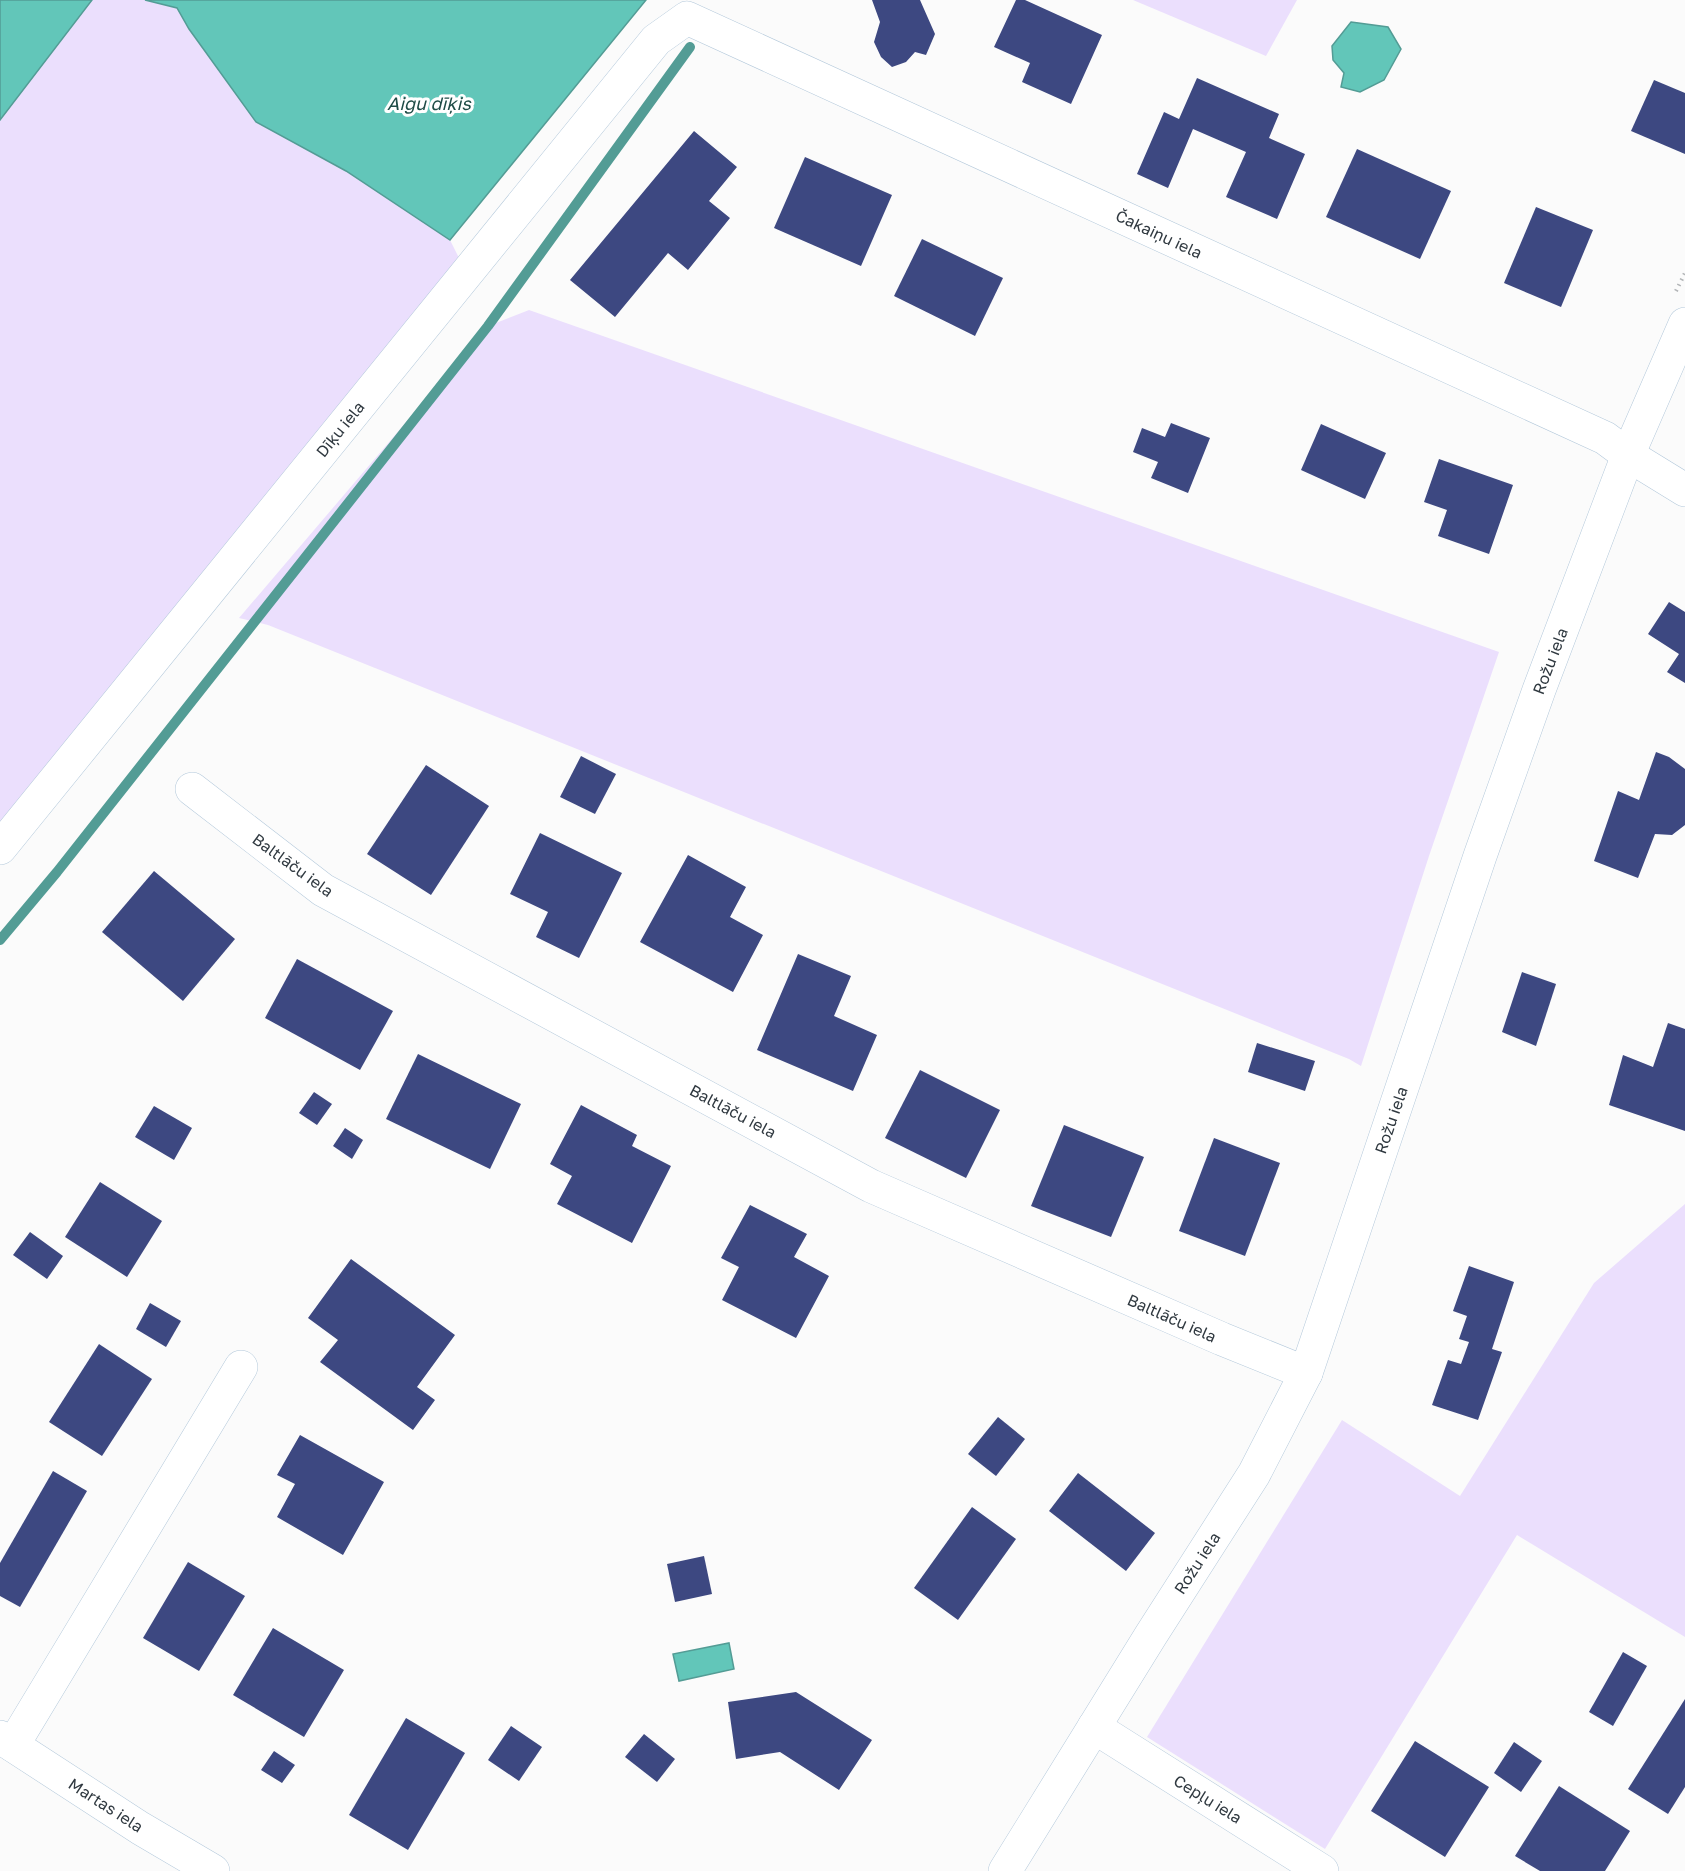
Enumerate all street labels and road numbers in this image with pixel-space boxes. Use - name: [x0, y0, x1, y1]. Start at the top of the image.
- street label: Čakaiņu iela: [1112, 205, 1206, 263]
- street label: Dīķu iela: [311, 397, 369, 461]
- street label: Rožu iela: [1528, 625, 1572, 697]
- street label: Baltlāču iela: [249, 829, 337, 901]
- street label: Baltlāču iela: [686, 1080, 780, 1142]
- street label: Rožu iela: [1370, 1084, 1412, 1156]
- street label: Baltlāču iela: [1124, 1289, 1220, 1347]
- street label: Rožu iela: [1170, 1528, 1224, 1598]
- street label: Cepļu iela: [1170, 1770, 1246, 1828]
- street label: Martas iela: [65, 1773, 147, 1837]

